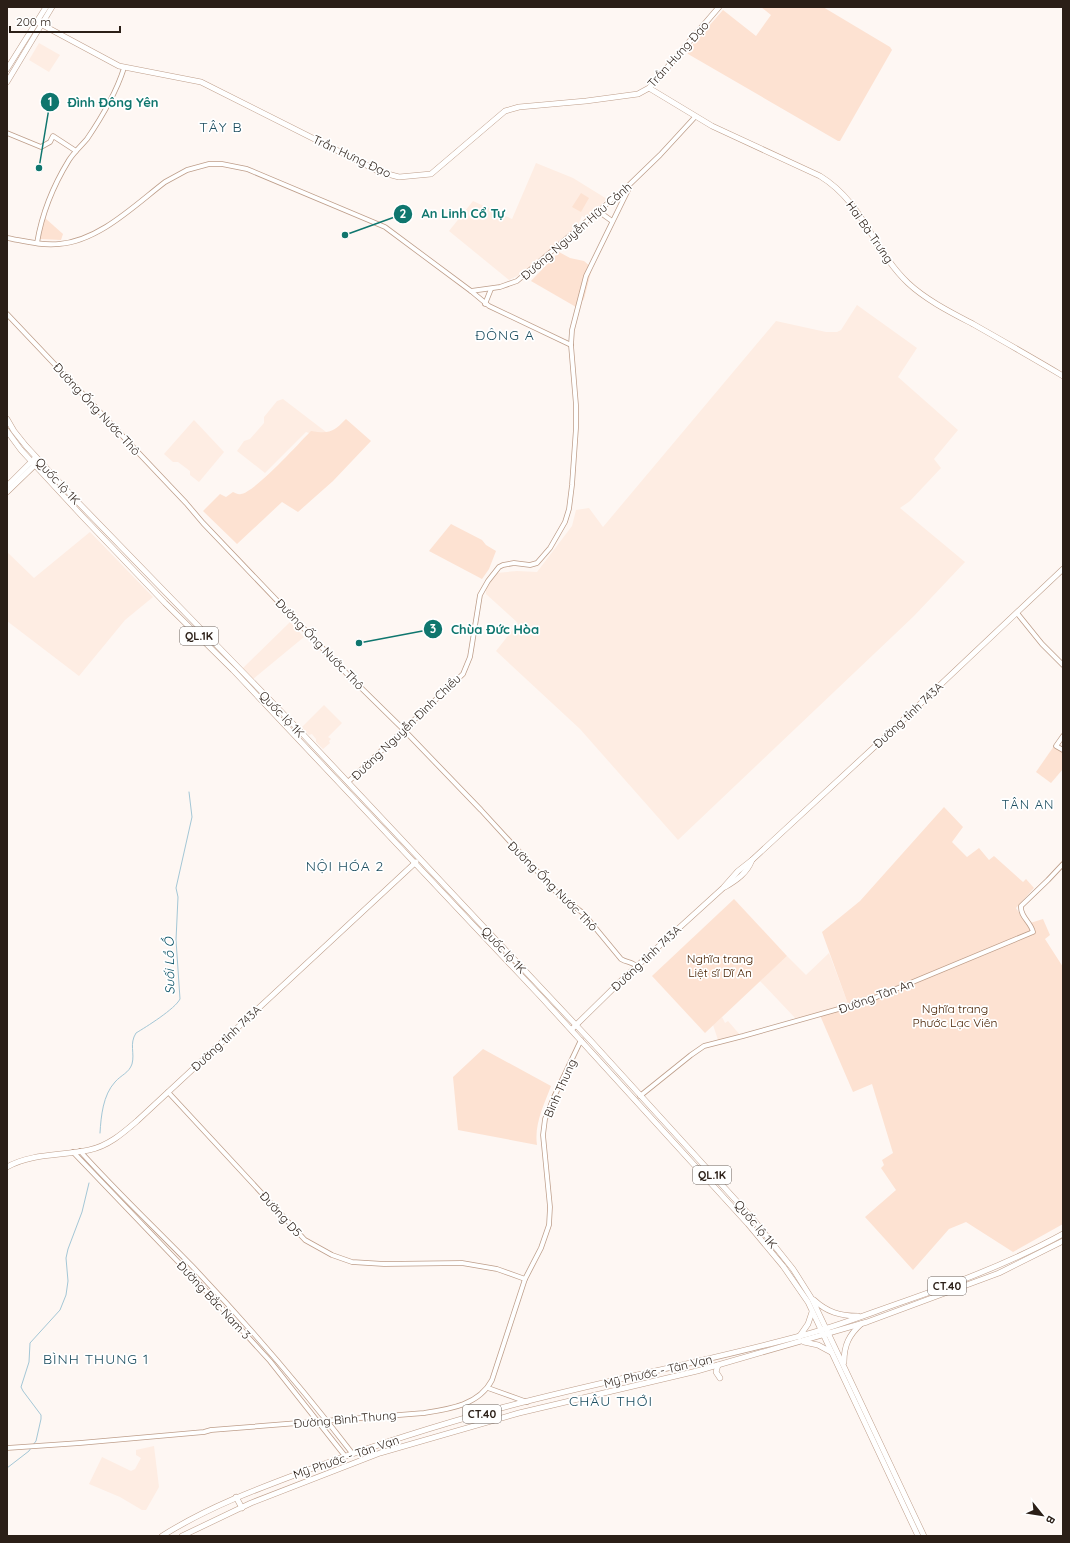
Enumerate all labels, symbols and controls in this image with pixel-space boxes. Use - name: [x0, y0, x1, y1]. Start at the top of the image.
- scale bar: [10, 8, 120, 34]
- text: 200 m: [16, 14, 51, 29]
- street label: Trần Hưng Đạo: [644, 17, 712, 91]
- callout: Đình Đông Yên: [40, 90, 167, 115]
- text: 1: [48, 94, 52, 109]
- text: Đình Đông Yên: [66, 94, 159, 110]
- district label: TÂY B: [199, 118, 243, 136]
- street label: Trần Hưng Đạo: [310, 131, 394, 181]
- street label: Đường Nguyễn Hữu Cảnh: [518, 179, 634, 283]
- street label: Hai Bà Trưng: [843, 198, 897, 266]
- callout: An Linh Cổ Tự: [393, 201, 513, 226]
- text: An Linh Cổ Tự: [421, 205, 506, 221]
- text: 2: [400, 206, 407, 221]
- district label: ĐÔNG A: [475, 326, 535, 344]
- street label: Đường Ống Nước Thô: [50, 360, 144, 458]
- street label: Quốc lộ 1K: [32, 454, 84, 508]
- street label: Đường Ống Nước Thô: [273, 595, 367, 693]
- callout: Chùa Đức Hòa: [423, 617, 547, 642]
- text: 3: [430, 621, 436, 636]
- text: Chùa Đức Hòa: [451, 621, 539, 637]
- road number: QL.1K: [180, 627, 218, 645]
- street label: Đường Nguyễn Đình Chiểu: [348, 671, 464, 783]
- street label: Đường tỉnh 743A: [870, 679, 946, 751]
- street label: Quốc lộ 1K: [256, 688, 308, 740]
- district label: TÂN AN: [1001, 796, 1055, 812]
- street label: Đường Ống Nước Thô: [505, 838, 601, 934]
- district label: NỘI HÓA 2: [306, 857, 384, 875]
- street label: Đường tỉnh 743A: [608, 922, 684, 994]
- street label: Quốc lộ 1K: [478, 923, 530, 977]
- water label: Suối Lồ Ồ: [160, 936, 177, 995]
- park label: Nghĩa trang Liệt sĩ Dĩ An: [687, 951, 753, 980]
- street label: Đường Tân An: [836, 976, 916, 1016]
- park label: Nghĩa trang Phước Lạc Viên: [913, 1001, 997, 1030]
- street label: Đường tỉnh 743A: [188, 1002, 264, 1074]
- street label: Bình Thung: [540, 1056, 580, 1120]
- road number: QL.1K: [693, 1166, 731, 1184]
- street label: Đường D5: [257, 1188, 305, 1240]
- street label: Quốc lộ 1K: [731, 1197, 781, 1251]
- street label: Đường Bắc Nam 3: [174, 1258, 254, 1342]
- road number: CT.40: [928, 1277, 966, 1295]
- district label: BÌNH THUNG 1: [43, 1350, 149, 1368]
- street label: Mỹ Phước - Tân Vạn: [602, 1351, 714, 1391]
- district label: CHÂU THỚI: [569, 1392, 653, 1410]
- road number: CT.40: [463, 1405, 501, 1423]
- street label: Đường Bình Thung: [293, 1407, 397, 1431]
- street label: Mỹ Phước - Tân Vạn: [291, 1432, 401, 1482]
- north arrow: [1022, 1495, 1062, 1535]
- text: B: [1043, 1513, 1059, 1527]

